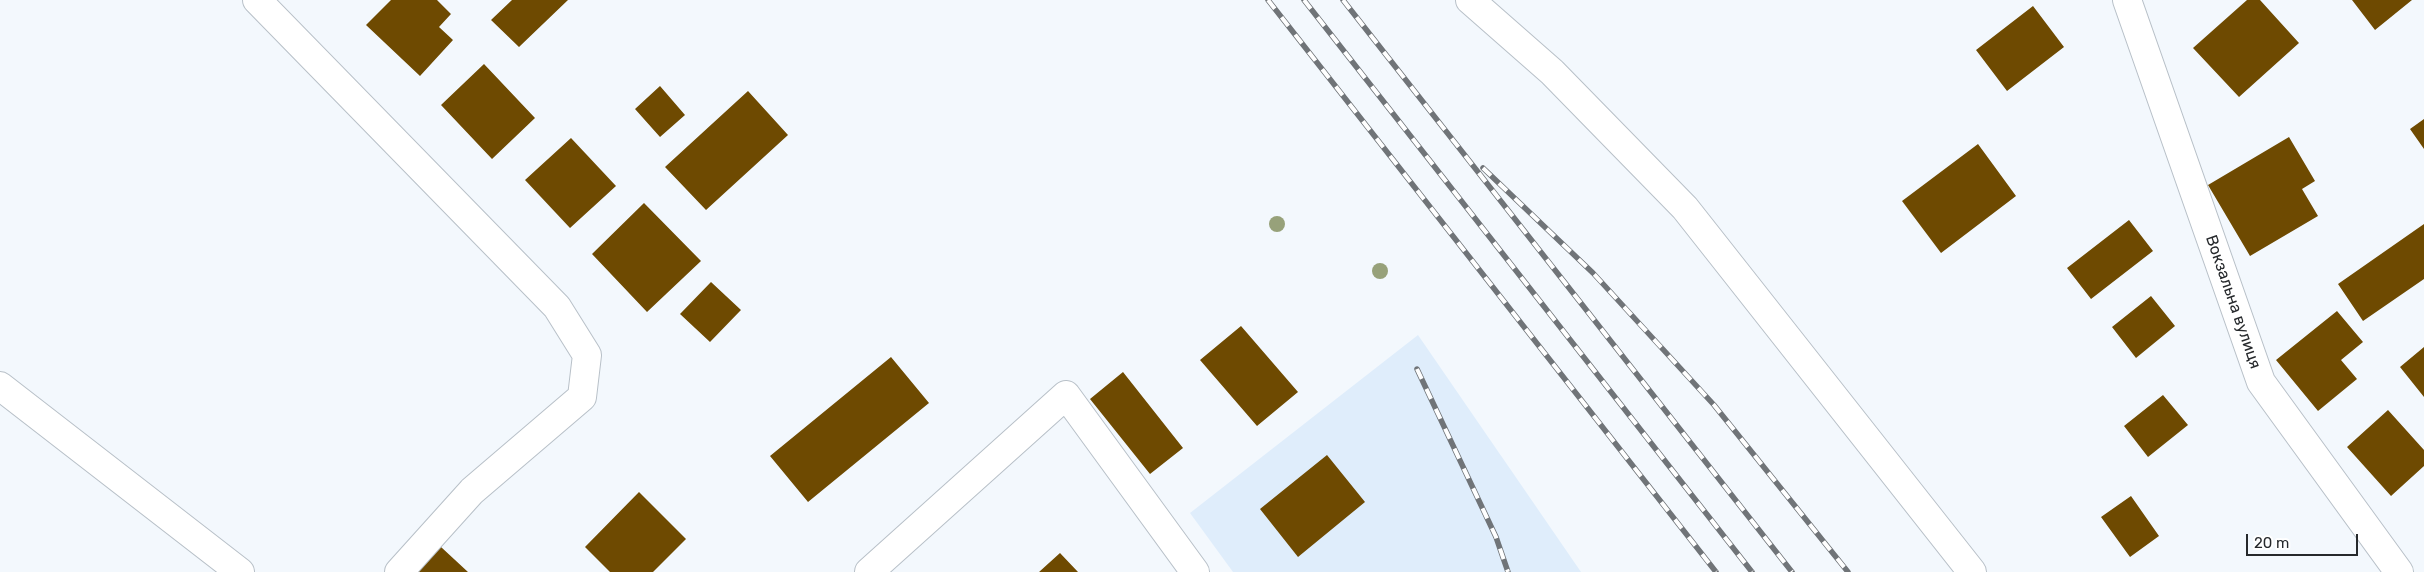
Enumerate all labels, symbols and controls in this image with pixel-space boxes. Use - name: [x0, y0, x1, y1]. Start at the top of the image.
- street label: Вокзальна вулиця: [2201, 233, 2265, 371]
- scale bar: [2249, 524, 2362, 556]
- text: 20 m: [2254, 534, 2289, 552]

